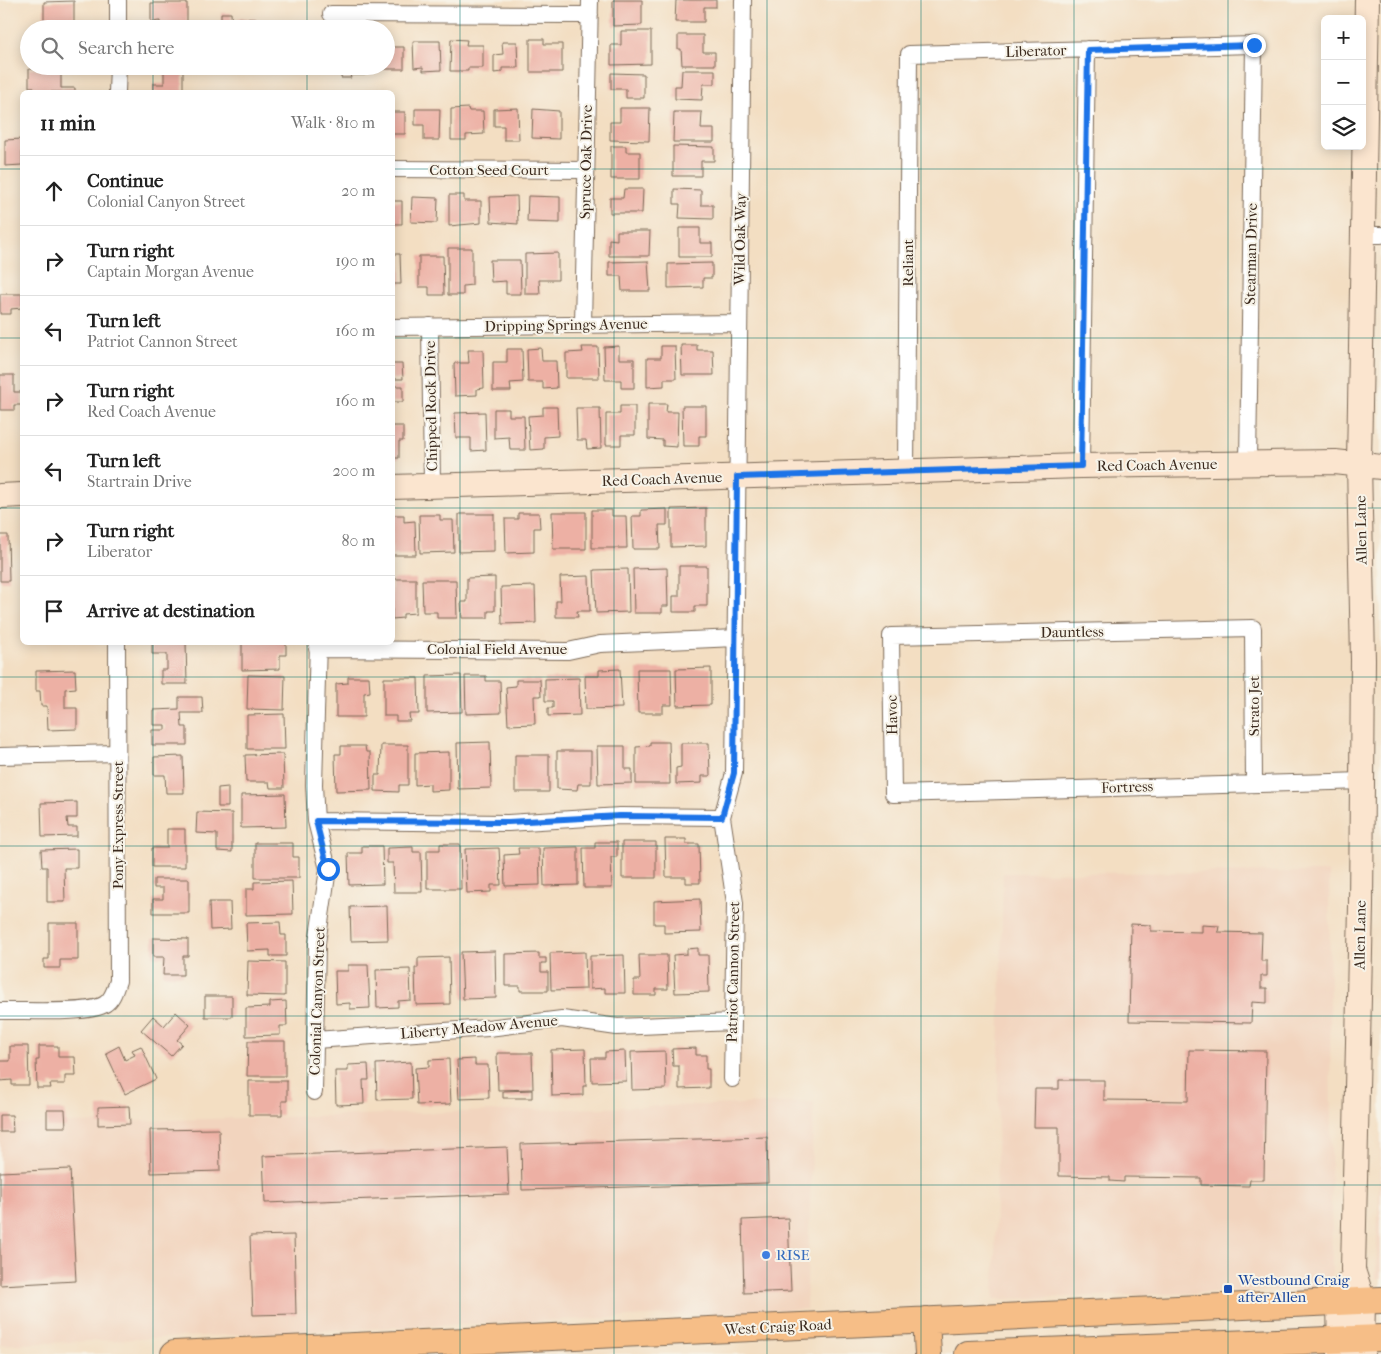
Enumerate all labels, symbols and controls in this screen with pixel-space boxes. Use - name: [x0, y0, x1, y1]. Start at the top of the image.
- map controls: [1321, 15, 1366, 150]
- button: +: [1321, 15, 1366, 60]
- search box: [20, 20, 395, 75]
- icon: search: [38, 34, 66, 62]
- route end: [1243, 34, 1266, 57]
- text: Search here: [78, 37, 174, 59]
- street label: Liberator: [1005, 41, 1068, 61]
- button: −: [1321, 60, 1366, 105]
- street label: Spruce Oak Drive: [576, 104, 596, 219]
- button: layers: [1321, 105, 1366, 150]
- text: 11 min: [40, 111, 95, 135]
- text: Walk · 810 m: [291, 113, 375, 132]
- street label: Cotton Seed Court: [429, 161, 549, 179]
- text: Continue: [87, 170, 163, 192]
- icon: ahead: [40, 177, 68, 205]
- text: 20 m: [341, 181, 375, 200]
- text: Colonial Canyon Street: [87, 192, 245, 211]
- street label: Wild Oak Way: [730, 192, 750, 286]
- street label: Stearman Drive: [1241, 202, 1261, 305]
- street label: Reliant: [899, 239, 917, 287]
- text: Turn right: [87, 240, 174, 262]
- icon: right: [40, 247, 68, 275]
- text: 190 m: [335, 251, 375, 270]
- text: Captain Morgan Avenue: [87, 262, 254, 281]
- text: Turn left: [87, 310, 161, 332]
- street label: Dripping Springs Avenue: [484, 315, 648, 335]
- icon: left: [40, 317, 68, 345]
- text: 160 m: [335, 321, 375, 340]
- text: Patriot Cannon Street: [87, 332, 238, 351]
- street label: Chipped Rock Drive: [421, 340, 441, 471]
- text: Turn right: [87, 380, 174, 402]
- icon: right: [40, 387, 68, 415]
- text: 160 m: [335, 391, 375, 410]
- text: Red Coach Avenue: [87, 402, 216, 421]
- text: Turn left: [87, 450, 161, 472]
- street label: Red Coach Avenue: [1096, 455, 1218, 475]
- icon: left: [40, 457, 68, 485]
- text: 200 m: [332, 461, 375, 480]
- street label: Red Coach Avenue: [601, 468, 723, 490]
- text: Startrain Drive: [87, 472, 192, 491]
- street label: Allen Lane: [1351, 495, 1371, 566]
- text: Turn right: [87, 520, 174, 542]
- icon: right: [40, 527, 68, 555]
- text: 80 m: [341, 531, 375, 550]
- text: Liberator: [87, 542, 152, 561]
- icon: arrive: [40, 597, 68, 625]
- text: Arrive at destination: [87, 600, 255, 622]
- street label: Dauntless: [1040, 622, 1104, 642]
- street label: Colonial Field Avenue: [427, 640, 568, 658]
- street label: Strato Jet: [1245, 675, 1263, 736]
- street label: Havoc: [883, 694, 901, 735]
- street label: Pony Express Street: [109, 760, 127, 889]
- street label: Fortress: [1101, 777, 1154, 797]
- route start: [317, 858, 340, 881]
- street label: Allen Lane: [1350, 900, 1370, 971]
- street label: Patriot Cannon Street: [723, 901, 743, 1043]
- street label: Colonial Canyon Street: [305, 926, 329, 1076]
- street label: Liberty Meadow Avenue: [400, 1011, 559, 1043]
- place label: RISE: [776, 1246, 810, 1264]
- marker: RISE: [760, 1249, 772, 1261]
- place label: Westbound Craig after Allen: [1237, 1271, 1351, 1306]
- marker: Westbound Craig after Allen: [1222, 1283, 1234, 1295]
- street label: West Craig Road: [723, 1315, 833, 1339]

